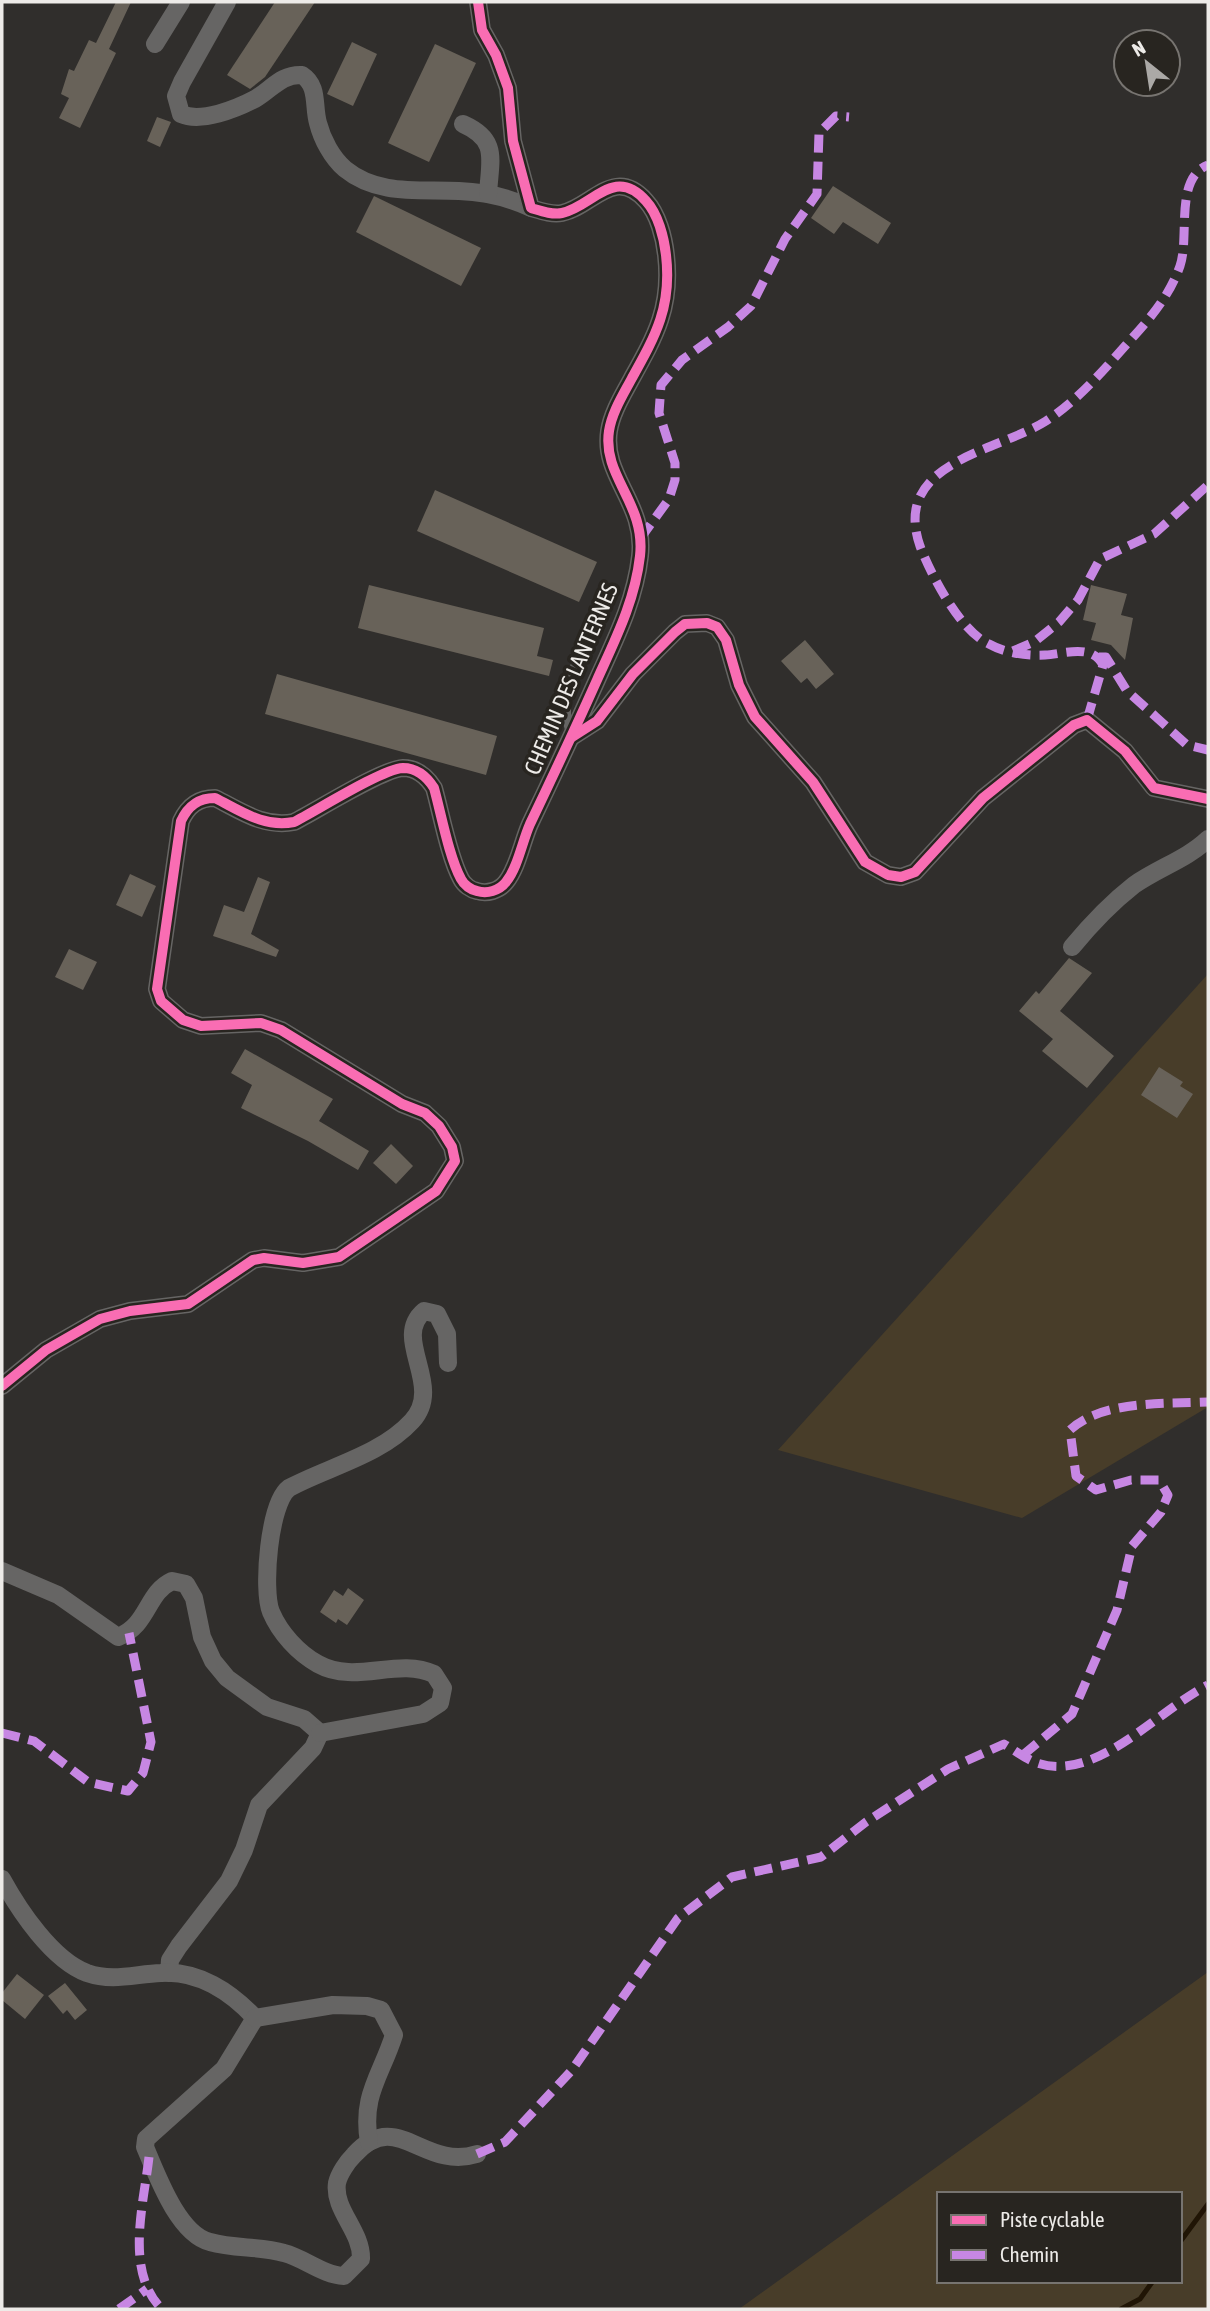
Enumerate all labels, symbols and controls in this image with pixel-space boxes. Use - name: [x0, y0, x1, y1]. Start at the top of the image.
- north arrow: [1112, 28, 1182, 98]
- text: N: [1128, 36, 1149, 61]
- street label: CHEMIN DES LANTERNES: [519, 579, 623, 779]
- legend: [937, 2192, 1182, 2283]
- text: Piste cyclable: [1000, 2207, 1105, 2231]
- text: Chemin: [1000, 2242, 1059, 2266]

